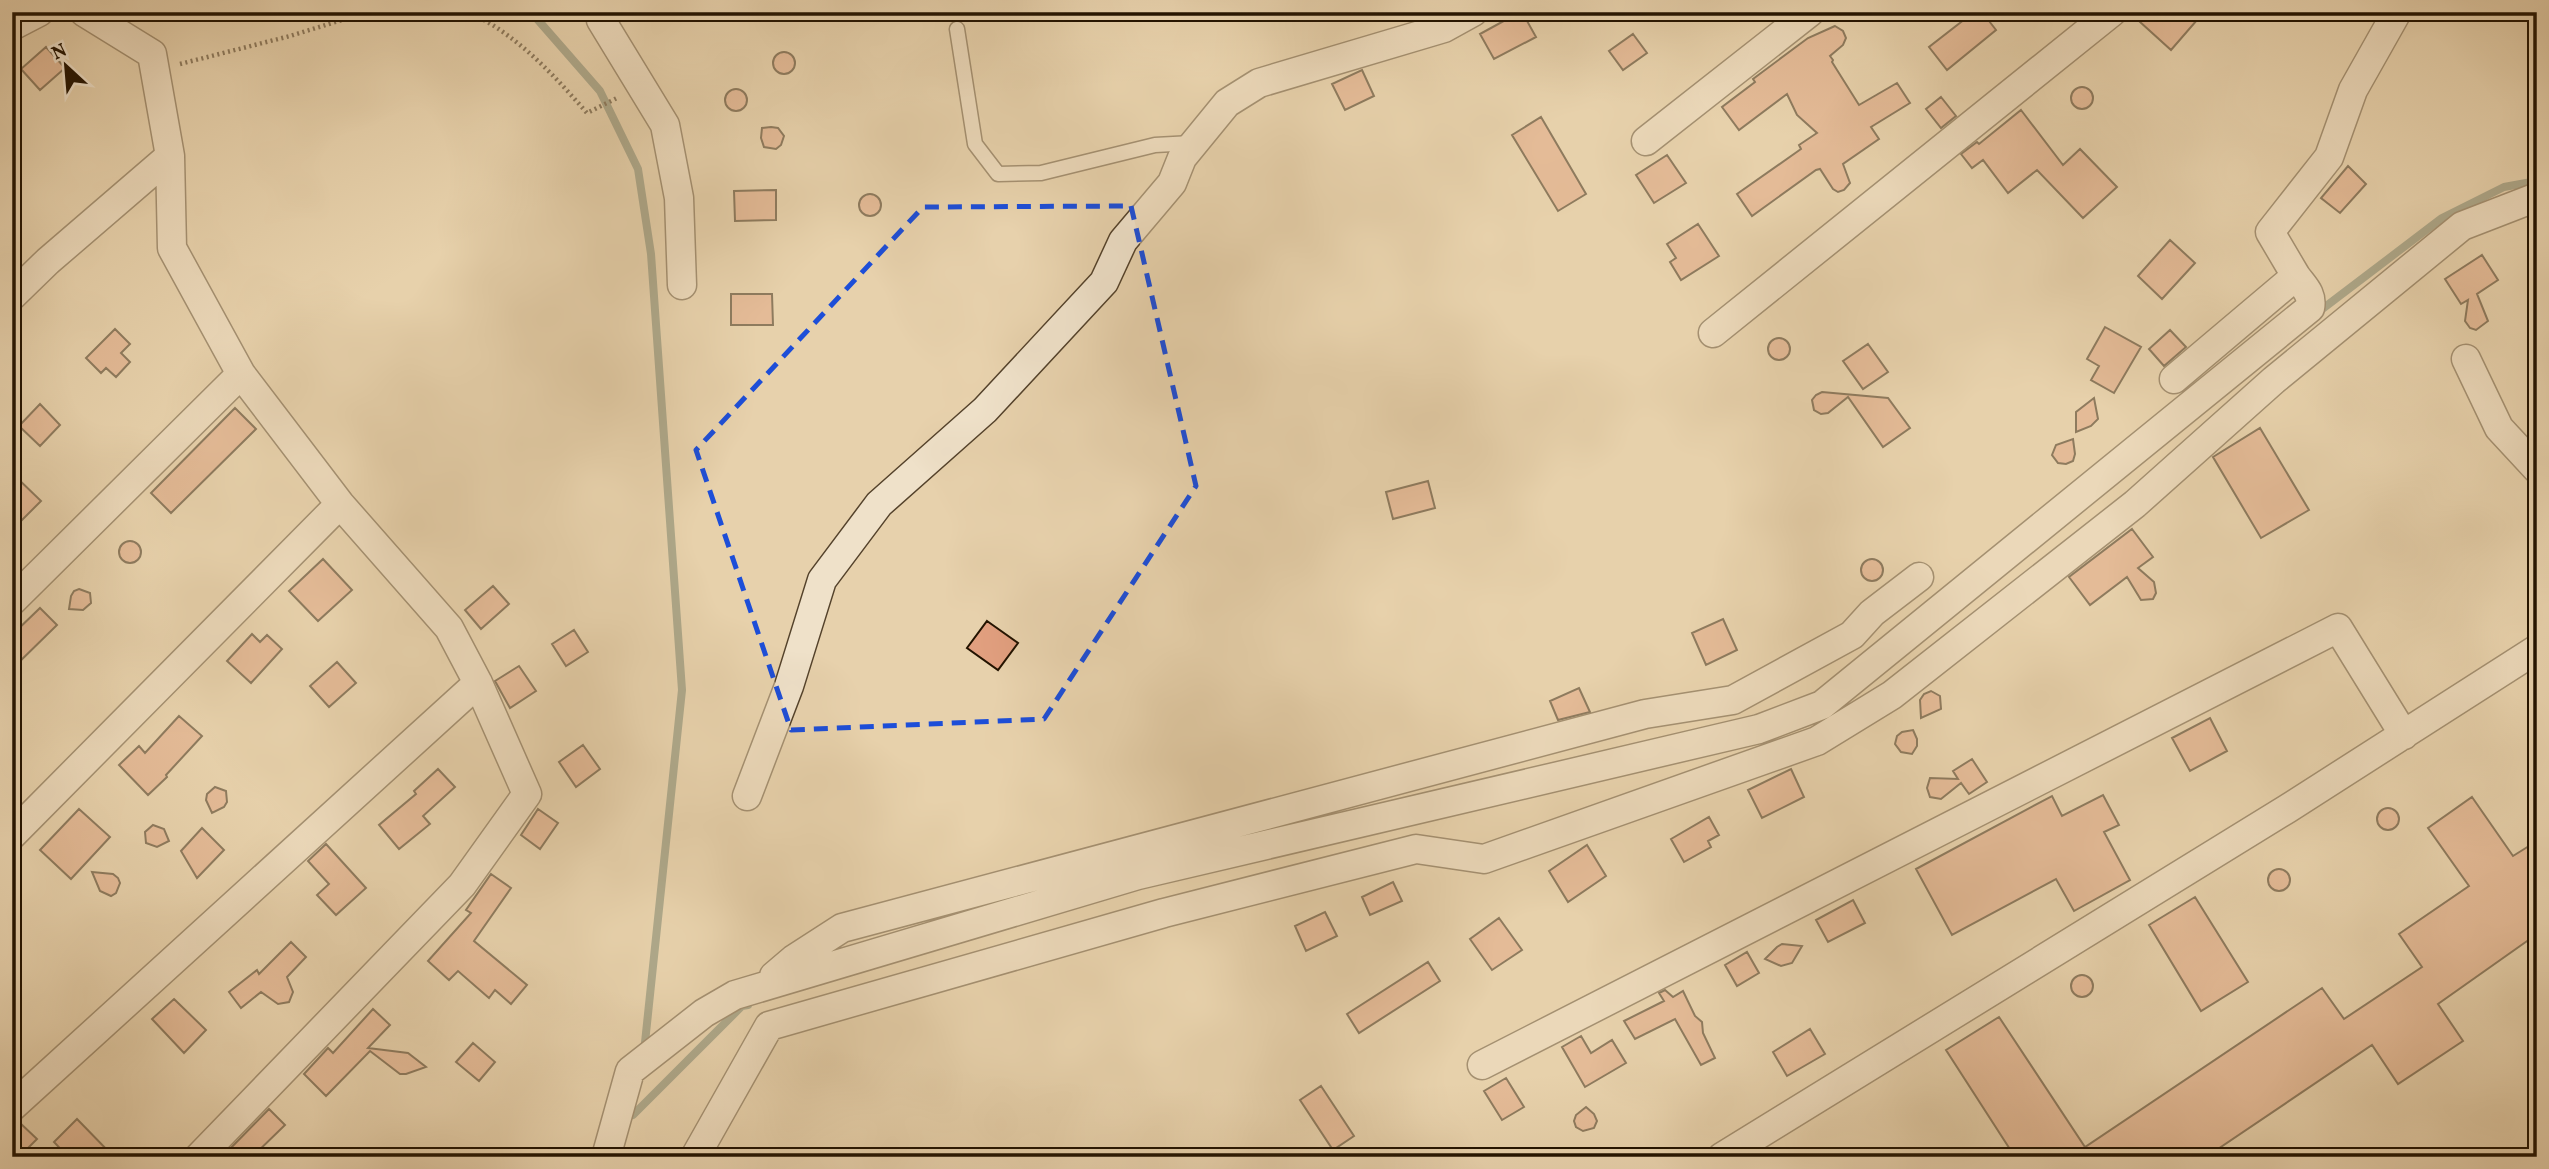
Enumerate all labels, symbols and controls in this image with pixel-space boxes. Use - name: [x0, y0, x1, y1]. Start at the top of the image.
- north arrow: [32, 32, 102, 102]
- text: N: [48, 38, 72, 67]

